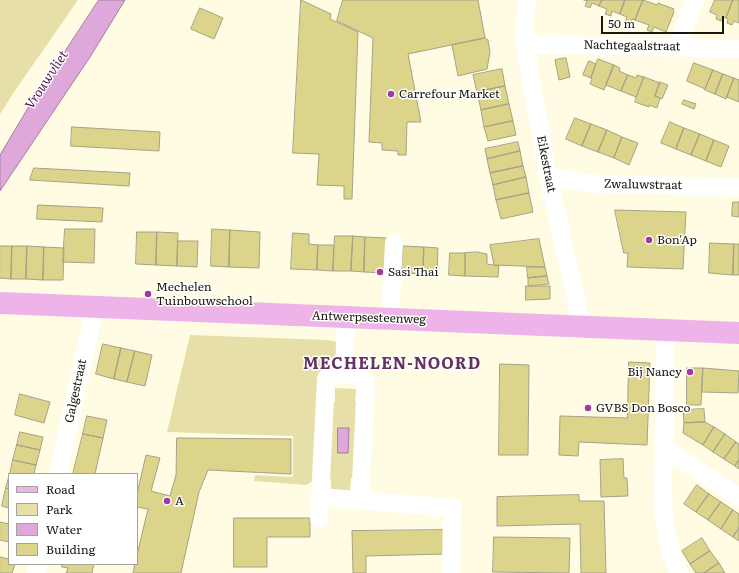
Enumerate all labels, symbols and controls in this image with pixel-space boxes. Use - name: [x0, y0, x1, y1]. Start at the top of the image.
- scale bar: [603, 8, 726, 34]
- text: 50 m: [608, 14, 635, 32]
- street label: Nachtegaalstraat: [583, 38, 681, 54]
- water label: Vrouwvliet: [22, 48, 72, 112]
- place label: Carrefour Market: [399, 87, 500, 101]
- marker: Carrefour Market: [386, 89, 396, 99]
- street label: Eikestraat: [533, 134, 559, 194]
- street label: Zwaluwstraat: [604, 177, 682, 193]
- place label: Bon'Ap: [657, 233, 697, 247]
- marker: Bon'Ap: [644, 235, 654, 245]
- place label: Sasi Thai: [388, 265, 438, 279]
- marker: Sasi Thai: [375, 267, 385, 277]
- place label: Mechelen Tuinbouwschool: [156, 280, 253, 308]
- marker: Mechelen Tuinbouwschool: [143, 289, 153, 299]
- street label: Antwerpsesteenweg: [312, 309, 426, 327]
- district label: MECHELEN-NOORD: [303, 354, 481, 374]
- street label: Galgestraat: [62, 358, 90, 424]
- place label: Bij Nancy: [627, 365, 682, 379]
- marker: Bij Nancy: [685, 367, 695, 377]
- place label: GVBS Don Bosco: [596, 401, 690, 415]
- marker: GVBS Don Bosco: [583, 403, 593, 413]
- legend: [8, 473, 138, 565]
- text: Road: [46, 480, 75, 498]
- place label: A: [175, 494, 184, 508]
- marker: A: [162, 496, 172, 506]
- text: Park: [46, 500, 72, 518]
- text: Water: [46, 520, 82, 538]
- text: Building: [46, 540, 95, 558]

